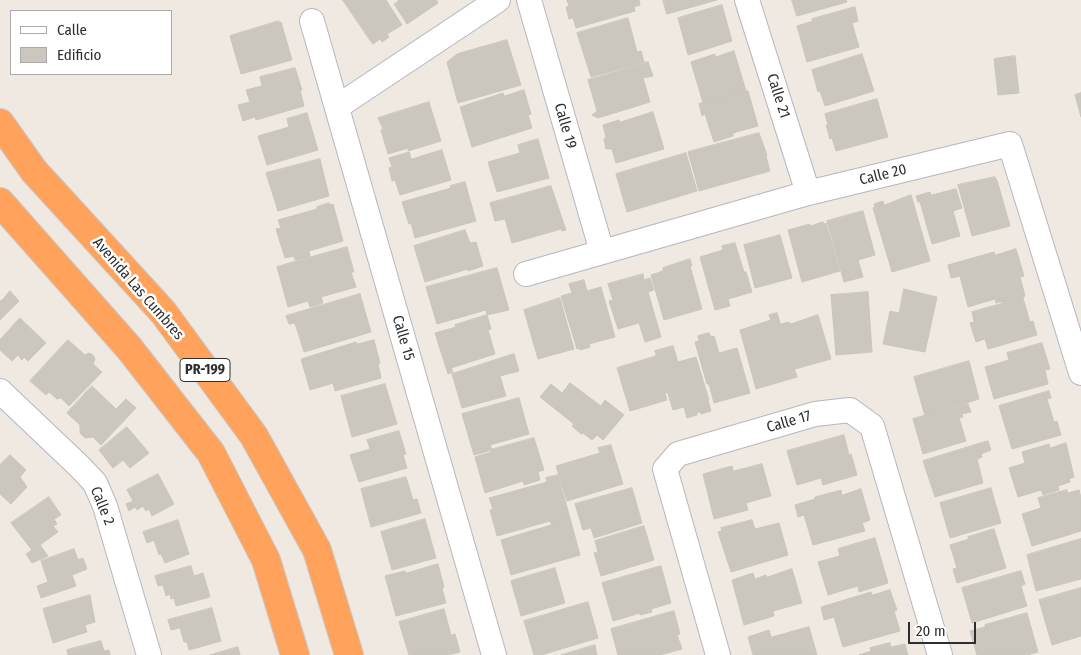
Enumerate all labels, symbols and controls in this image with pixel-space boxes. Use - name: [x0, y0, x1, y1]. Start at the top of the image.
- legend: [10, 10, 172, 75]
- text: Calle: [57, 21, 87, 39]
- text: Edificio: [57, 46, 102, 64]
- street label: Calle 21: [762, 72, 794, 120]
- street label: Calle 19: [550, 101, 580, 151]
- street label: Calle 20: [858, 160, 908, 190]
- street label: Avenida Las Cumbres: [89, 234, 187, 344]
- street label: Calle 15: [388, 313, 418, 363]
- road number: PR-199: [180, 358, 230, 382]
- street label: Calle 17: [765, 407, 813, 437]
- street label: Calle 2: [86, 484, 118, 528]
- scale bar: [911, 612, 978, 644]
- text: 20 m: [916, 622, 946, 640]

